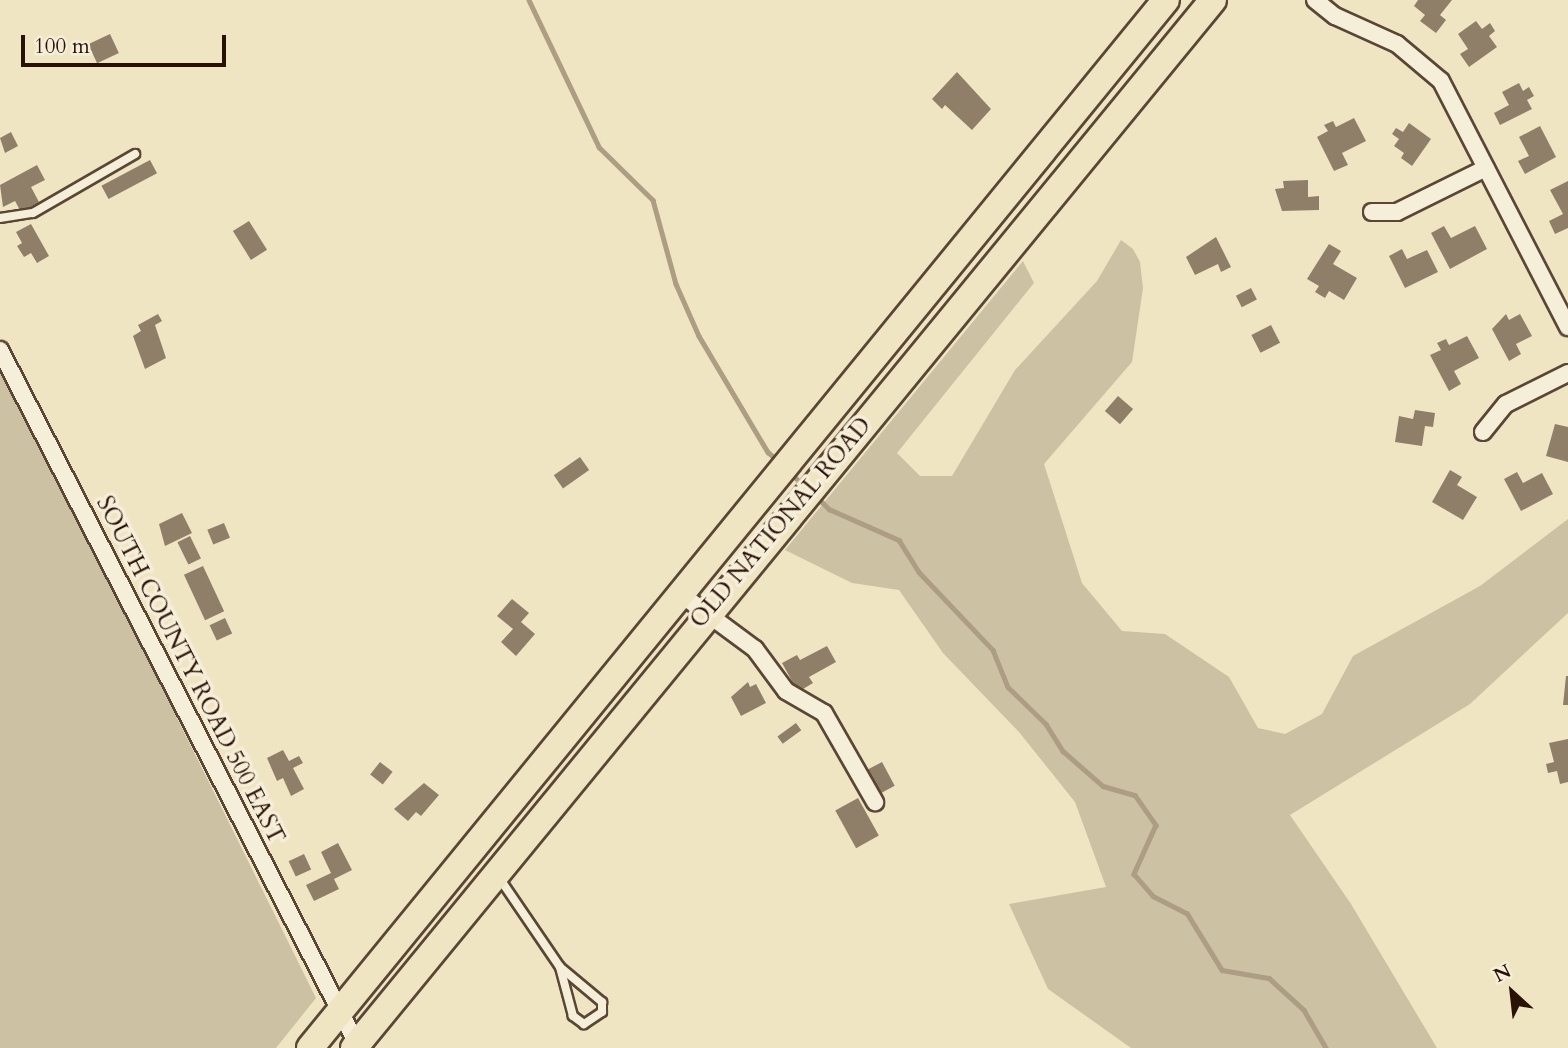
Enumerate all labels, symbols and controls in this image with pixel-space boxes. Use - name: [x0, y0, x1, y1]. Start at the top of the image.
- scale bar: [24, 21, 229, 65]
- text: 100 m: [34, 32, 90, 61]
- street label: OLD NATIONAL ROAD: [685, 412, 877, 634]
- street label: SOUTH COUNTY ROAD 500 EAST: [90, 492, 290, 848]
- north arrow: [1477, 957, 1547, 1027]
- text: N: [1489, 958, 1516, 989]

